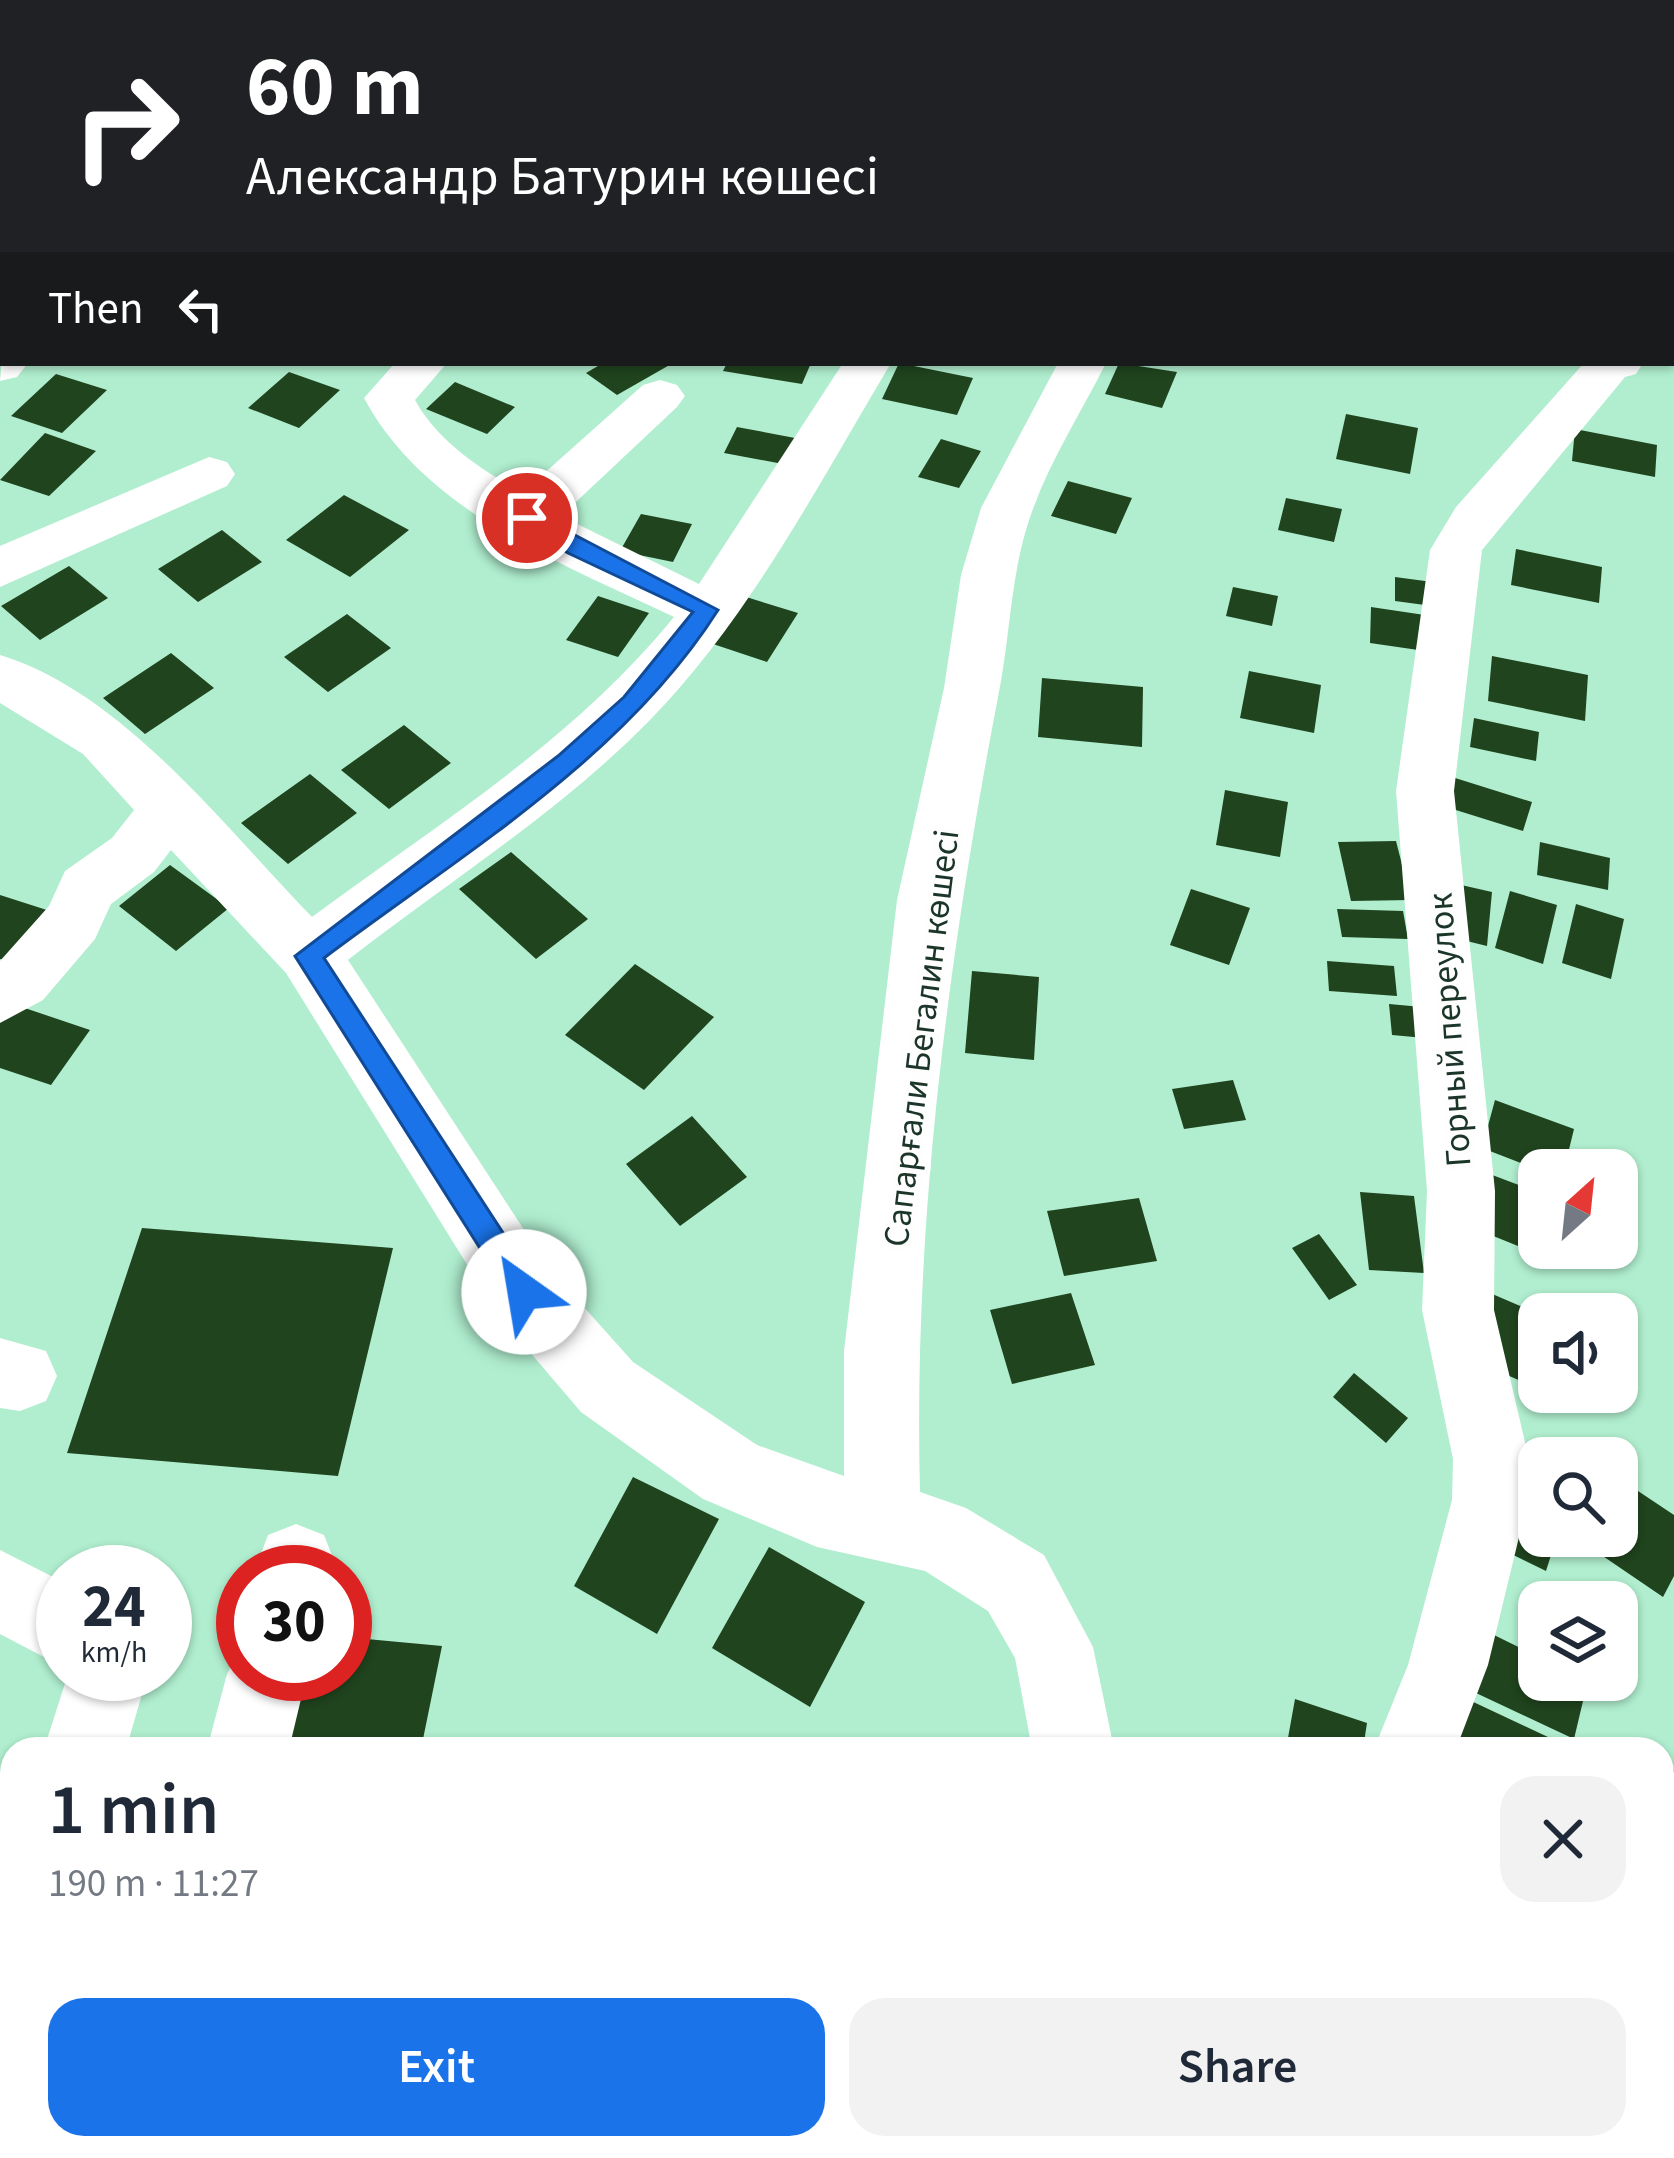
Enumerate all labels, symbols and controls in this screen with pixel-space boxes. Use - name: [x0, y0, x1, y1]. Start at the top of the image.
- text: 60 m: [246, 28, 424, 148]
- icon: right: [48, 48, 204, 204]
- text: Александр Батурин көшесі: [246, 139, 879, 216]
- icon: left: [168, 276, 234, 342]
- text: Then: [48, 277, 144, 341]
- pin: [476, 467, 578, 569]
- icon: arrive: [494, 485, 560, 551]
- street label: Сапарғали Бегалин көшесі: [871, 827, 972, 1250]
- street label: Горный переулок: [1414, 891, 1485, 1169]
- north arrow: [1518, 1149, 1638, 1269]
- map controls: [1518, 1149, 1638, 1701]
- position arrow: [461, 1229, 587, 1355]
- button: sound: [1518, 1293, 1638, 1413]
- button: search: [1518, 1437, 1638, 1557]
- speed limit sign: 30: [216, 1545, 372, 1701]
- text: 24: [82, 1565, 146, 1650]
- button: layers: [1518, 1581, 1638, 1701]
- text: km/h: [81, 1631, 147, 1674]
- text: 1 min: [48, 1759, 219, 1862]
- button: close: [1500, 1776, 1626, 1902]
- text: 190 m · 11:27: [48, 1856, 259, 1912]
- button: Exit: [48, 1998, 825, 2136]
- button: Share: [849, 1998, 1626, 2136]

